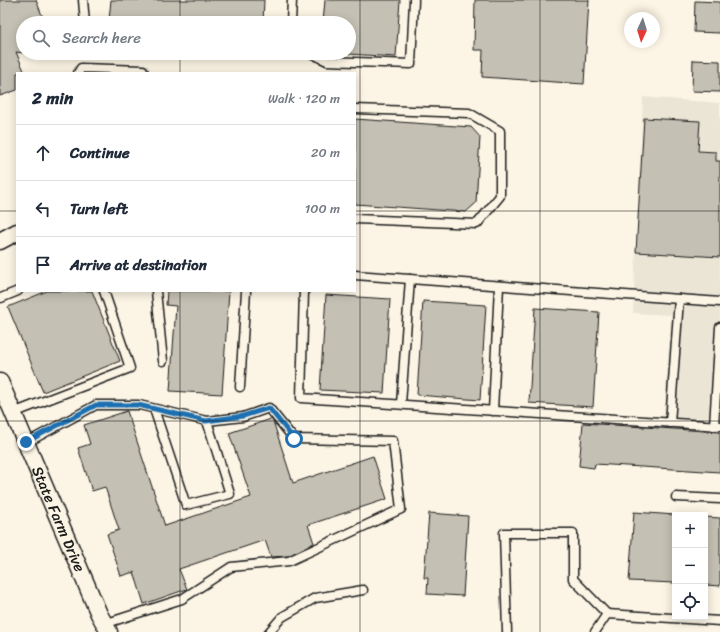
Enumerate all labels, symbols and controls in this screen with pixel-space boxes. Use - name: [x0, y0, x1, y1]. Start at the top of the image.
- north arrow: [624, 12, 660, 48]
- search box: [16, 16, 356, 60]
- text: Search here: [62, 25, 141, 51]
- icon: search: [30, 27, 52, 49]
- text: 2 min: [32, 83, 73, 113]
- text: Walk · 120 m: [268, 87, 340, 110]
- text: Continue: [70, 140, 130, 166]
- text: 20 m: [311, 141, 340, 164]
- icon: ahead: [32, 142, 54, 164]
- text: Turn left: [70, 196, 128, 222]
- text: 100 m: [305, 197, 340, 220]
- icon: left: [32, 198, 54, 220]
- text: Arrive at destination: [70, 252, 207, 278]
- icon: arrive: [32, 254, 54, 276]
- route start: [285, 430, 303, 448]
- route end: [17, 433, 35, 451]
- street label: State Farm Drive: [24, 462, 93, 576]
- map controls: [672, 512, 708, 620]
- button: +: [672, 512, 708, 548]
- button: −: [672, 548, 708, 584]
- button: locate: [672, 584, 708, 620]

